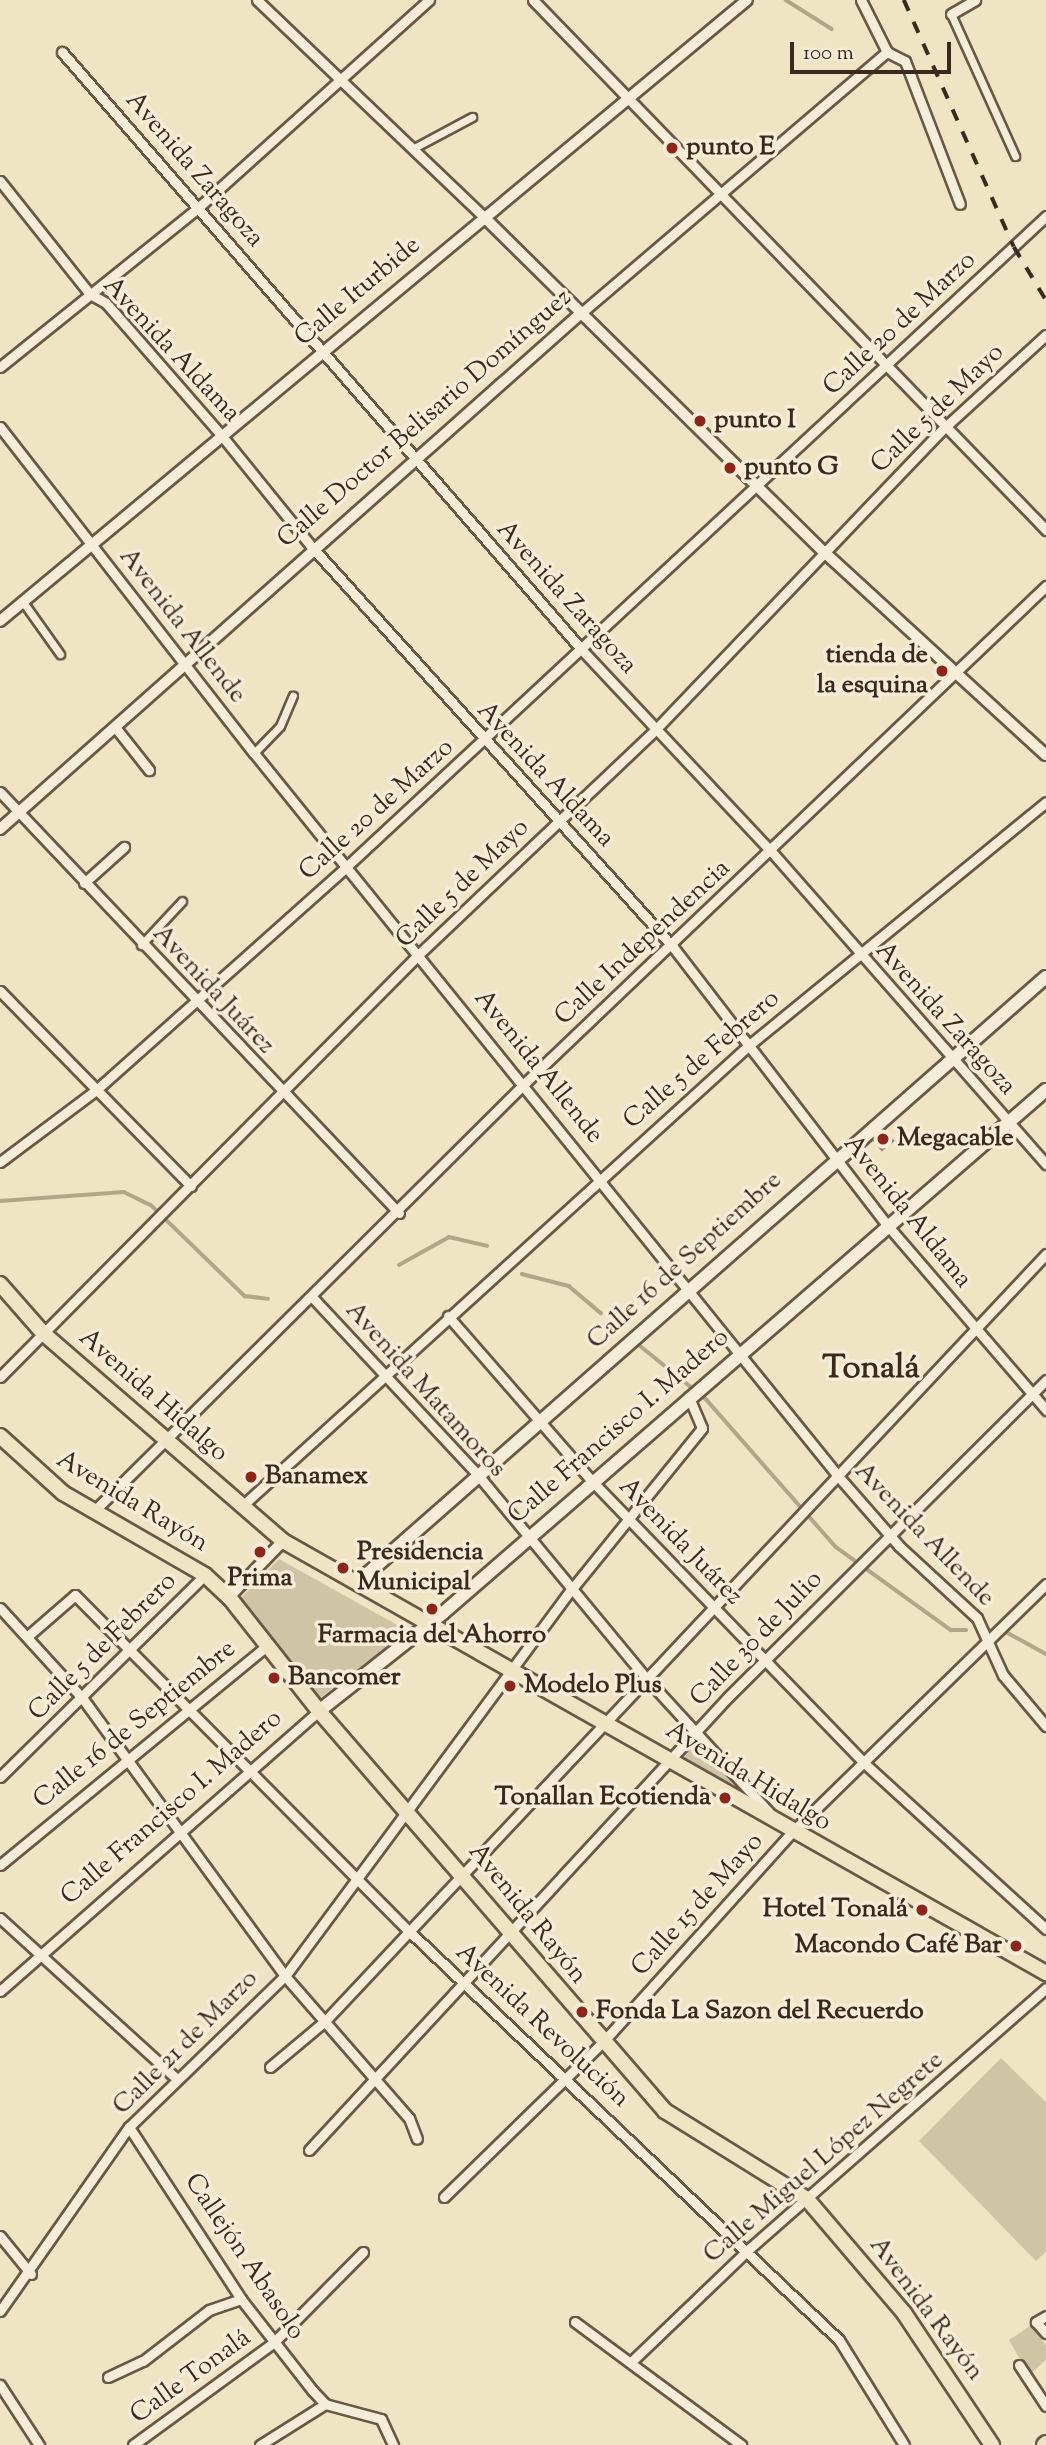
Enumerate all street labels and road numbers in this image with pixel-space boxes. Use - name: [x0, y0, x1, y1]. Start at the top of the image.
- street label: Avenida Zaragoza: [118, 86, 270, 254]
- street label: Calle Iturbide: [289, 230, 427, 354]
- street label: Calle 20 de Marzo: [817, 245, 983, 403]
- street label: Avenida Aldama: [96, 271, 246, 429]
- street label: Calle Doctor Belisario Domínguez: [272, 283, 578, 555]
- street label: Calle 5 de Mayo: [865, 338, 1011, 480]
- street label: Avenida Zaragoza: [489, 515, 643, 681]
- street label: Avenida Allende: [112, 542, 252, 710]
- street label: Avenida Aldama: [470, 696, 620, 854]
- street label: Calle 20 de Marzo: [293, 732, 461, 888]
- street label: Calle 5 de Mayo: [390, 813, 536, 955]
- street label: Calle Independencia: [549, 854, 737, 1032]
- street label: Avenida Juárez: [145, 919, 281, 1061]
- street label: Avenida Zaragoza: [868, 936, 1022, 1102]
- street label: Avenida Allende: [467, 984, 609, 1150]
- street label: Calle 5 de Febrero: [617, 984, 787, 1136]
- street label: Avenida Aldama: [836, 1129, 978, 1295]
- street label: Calle 16 de Septiembre: [581, 1165, 789, 1357]
- street label: Avenida Matamoros: [338, 1296, 512, 1484]
- street label: Calle Francisco I. Madero: [502, 1322, 736, 1532]
- street label: Avenida Hidalgo: [72, 1323, 234, 1469]
- street label: Avenida Rayón: [50, 1444, 214, 1560]
- street label: Avenida Allende: [847, 1456, 1001, 1614]
- street label: Avenida Juárez: [611, 1472, 749, 1612]
- street label: Calle 30 de Julio: [684, 1564, 830, 1714]
- street label: Calle 5 de Febrero: [22, 1566, 184, 1728]
- street label: Calle 16 de Septiembre: [28, 1634, 242, 1816]
- street label: Calle Francisco I. Madero: [55, 1703, 289, 1913]
- street label: Avenida Hidalgo: [659, 1715, 837, 1839]
- street label: Calle 15 de Mayo: [626, 1827, 770, 1983]
- street label: Avenida Rayón: [461, 1837, 593, 1991]
- street label: Avenida Revolución: [448, 1937, 636, 2115]
- street label: Calle 21 de Marzo: [107, 1964, 265, 2122]
- street label: Calle Miguel López Negrete: [698, 2045, 950, 2271]
- street label: Callejón Abasolo: [177, 2168, 311, 2346]
- street label: Avenida Rayón: [862, 2231, 990, 2387]
- street label: Calle Tonalá: [125, 2323, 257, 2431]

